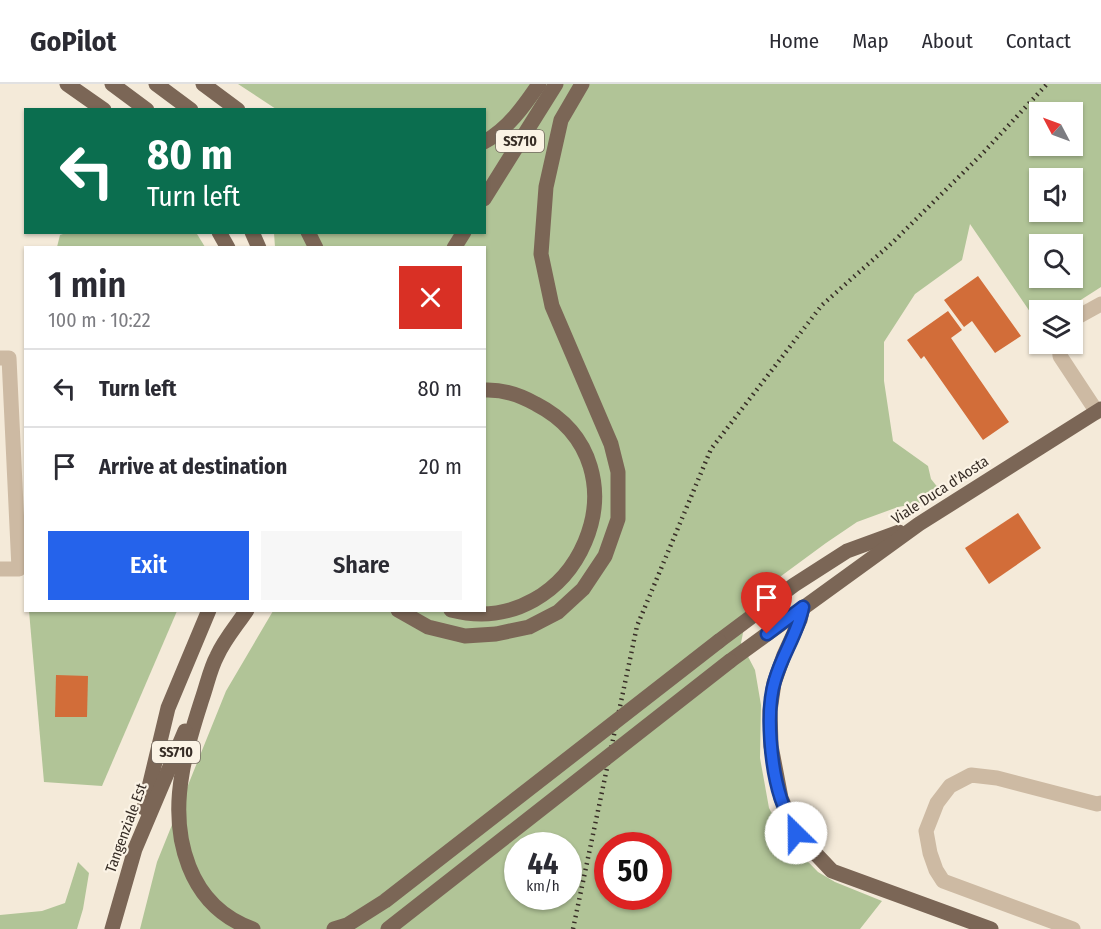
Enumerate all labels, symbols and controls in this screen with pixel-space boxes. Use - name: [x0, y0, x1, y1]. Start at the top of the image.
- text: GoPilot: [30, 25, 116, 58]
- text: Home: [769, 28, 819, 54]
- text: Map: [852, 28, 889, 54]
- text: About: [922, 28, 973, 54]
- text: Contact: [1006, 28, 1071, 54]
- north arrow: [1029, 102, 1083, 156]
- map controls: [1029, 102, 1083, 354]
- text: 80 m: [147, 130, 233, 180]
- road number: SS710: [496, 130, 544, 152]
- icon: left: [48, 132, 126, 210]
- button: sound: [1029, 168, 1083, 222]
- text: Turn left: [147, 181, 240, 213]
- button: search: [1029, 234, 1083, 288]
- text: 1 min: [48, 263, 126, 307]
- button: close: [399, 266, 462, 329]
- button: layers: [1029, 300, 1083, 354]
- text: 100 m · 10:22: [48, 308, 150, 332]
- icon: left: [48, 372, 81, 405]
- text: Turn left: [99, 375, 177, 402]
- text: 80 m: [417, 375, 462, 402]
- icon: arrive: [48, 450, 81, 483]
- street label: Viale Duca d'Aosta: [888, 452, 992, 528]
- text: Arrive at destination: [99, 453, 287, 480]
- text: 20 m: [419, 453, 462, 480]
- button: Exit: [48, 531, 249, 600]
- button: Share: [261, 531, 462, 600]
- pin: [741, 572, 792, 634]
- icon: arrive: [750, 581, 783, 614]
- road number: SS710: [152, 741, 200, 763]
- street label: Tangenziale Est: [102, 781, 150, 875]
- position arrow: [764, 801, 828, 865]
- speed limit sign: 50: [594, 832, 672, 910]
- text: 44: [528, 846, 558, 882]
- text: km/h: [526, 877, 560, 895]

